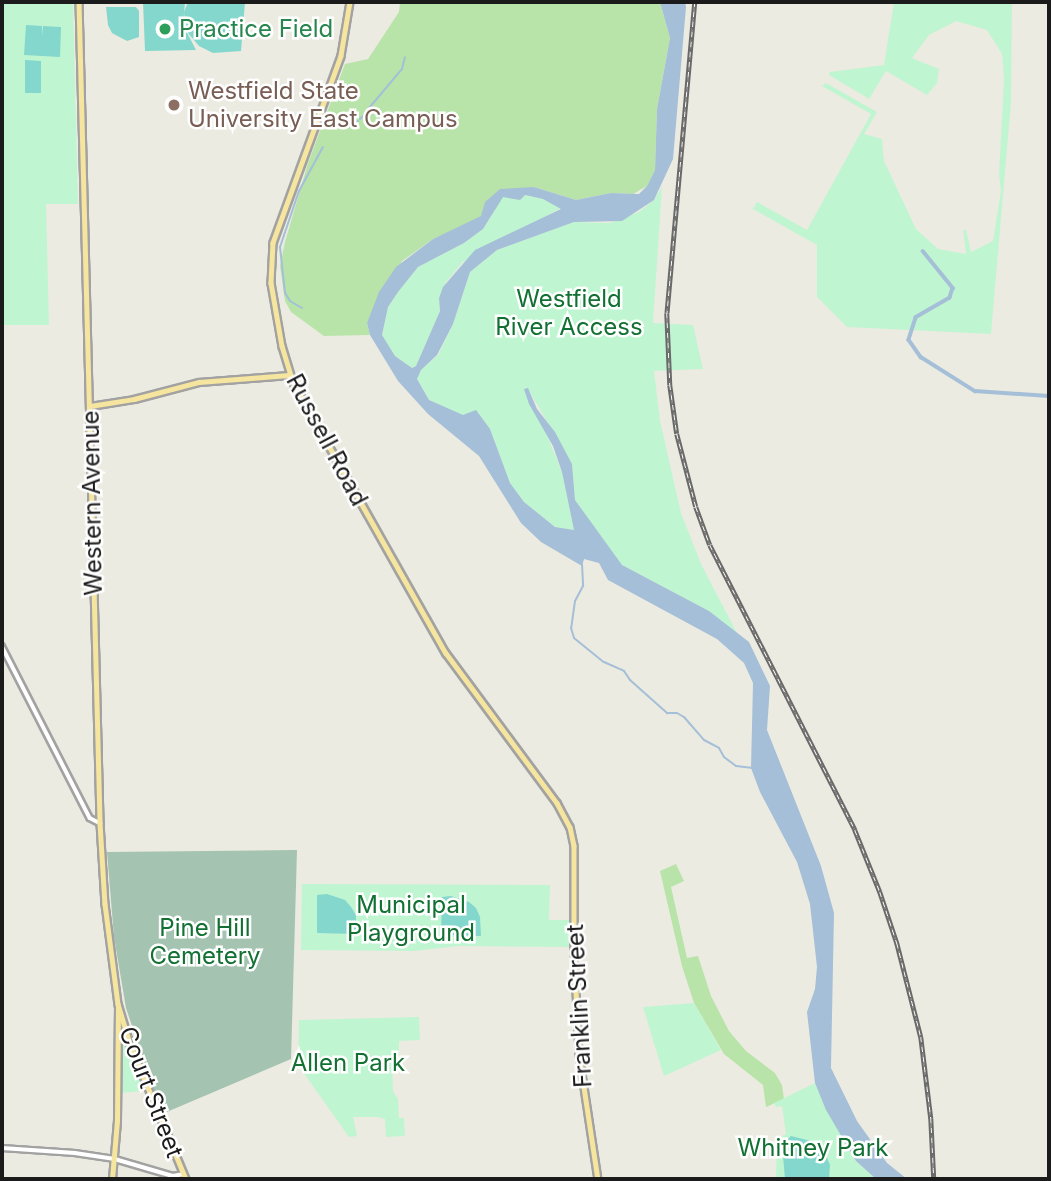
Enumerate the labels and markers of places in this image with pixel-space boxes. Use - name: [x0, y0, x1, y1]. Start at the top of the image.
- place label: Practice Field: [179, 15, 333, 43]
- marker: Practice Field: [157, 21, 173, 37]
- place label: Westfield State University East Campus: [188, 77, 458, 133]
- marker: Westfield State University East Campus: [166, 97, 182, 113]

